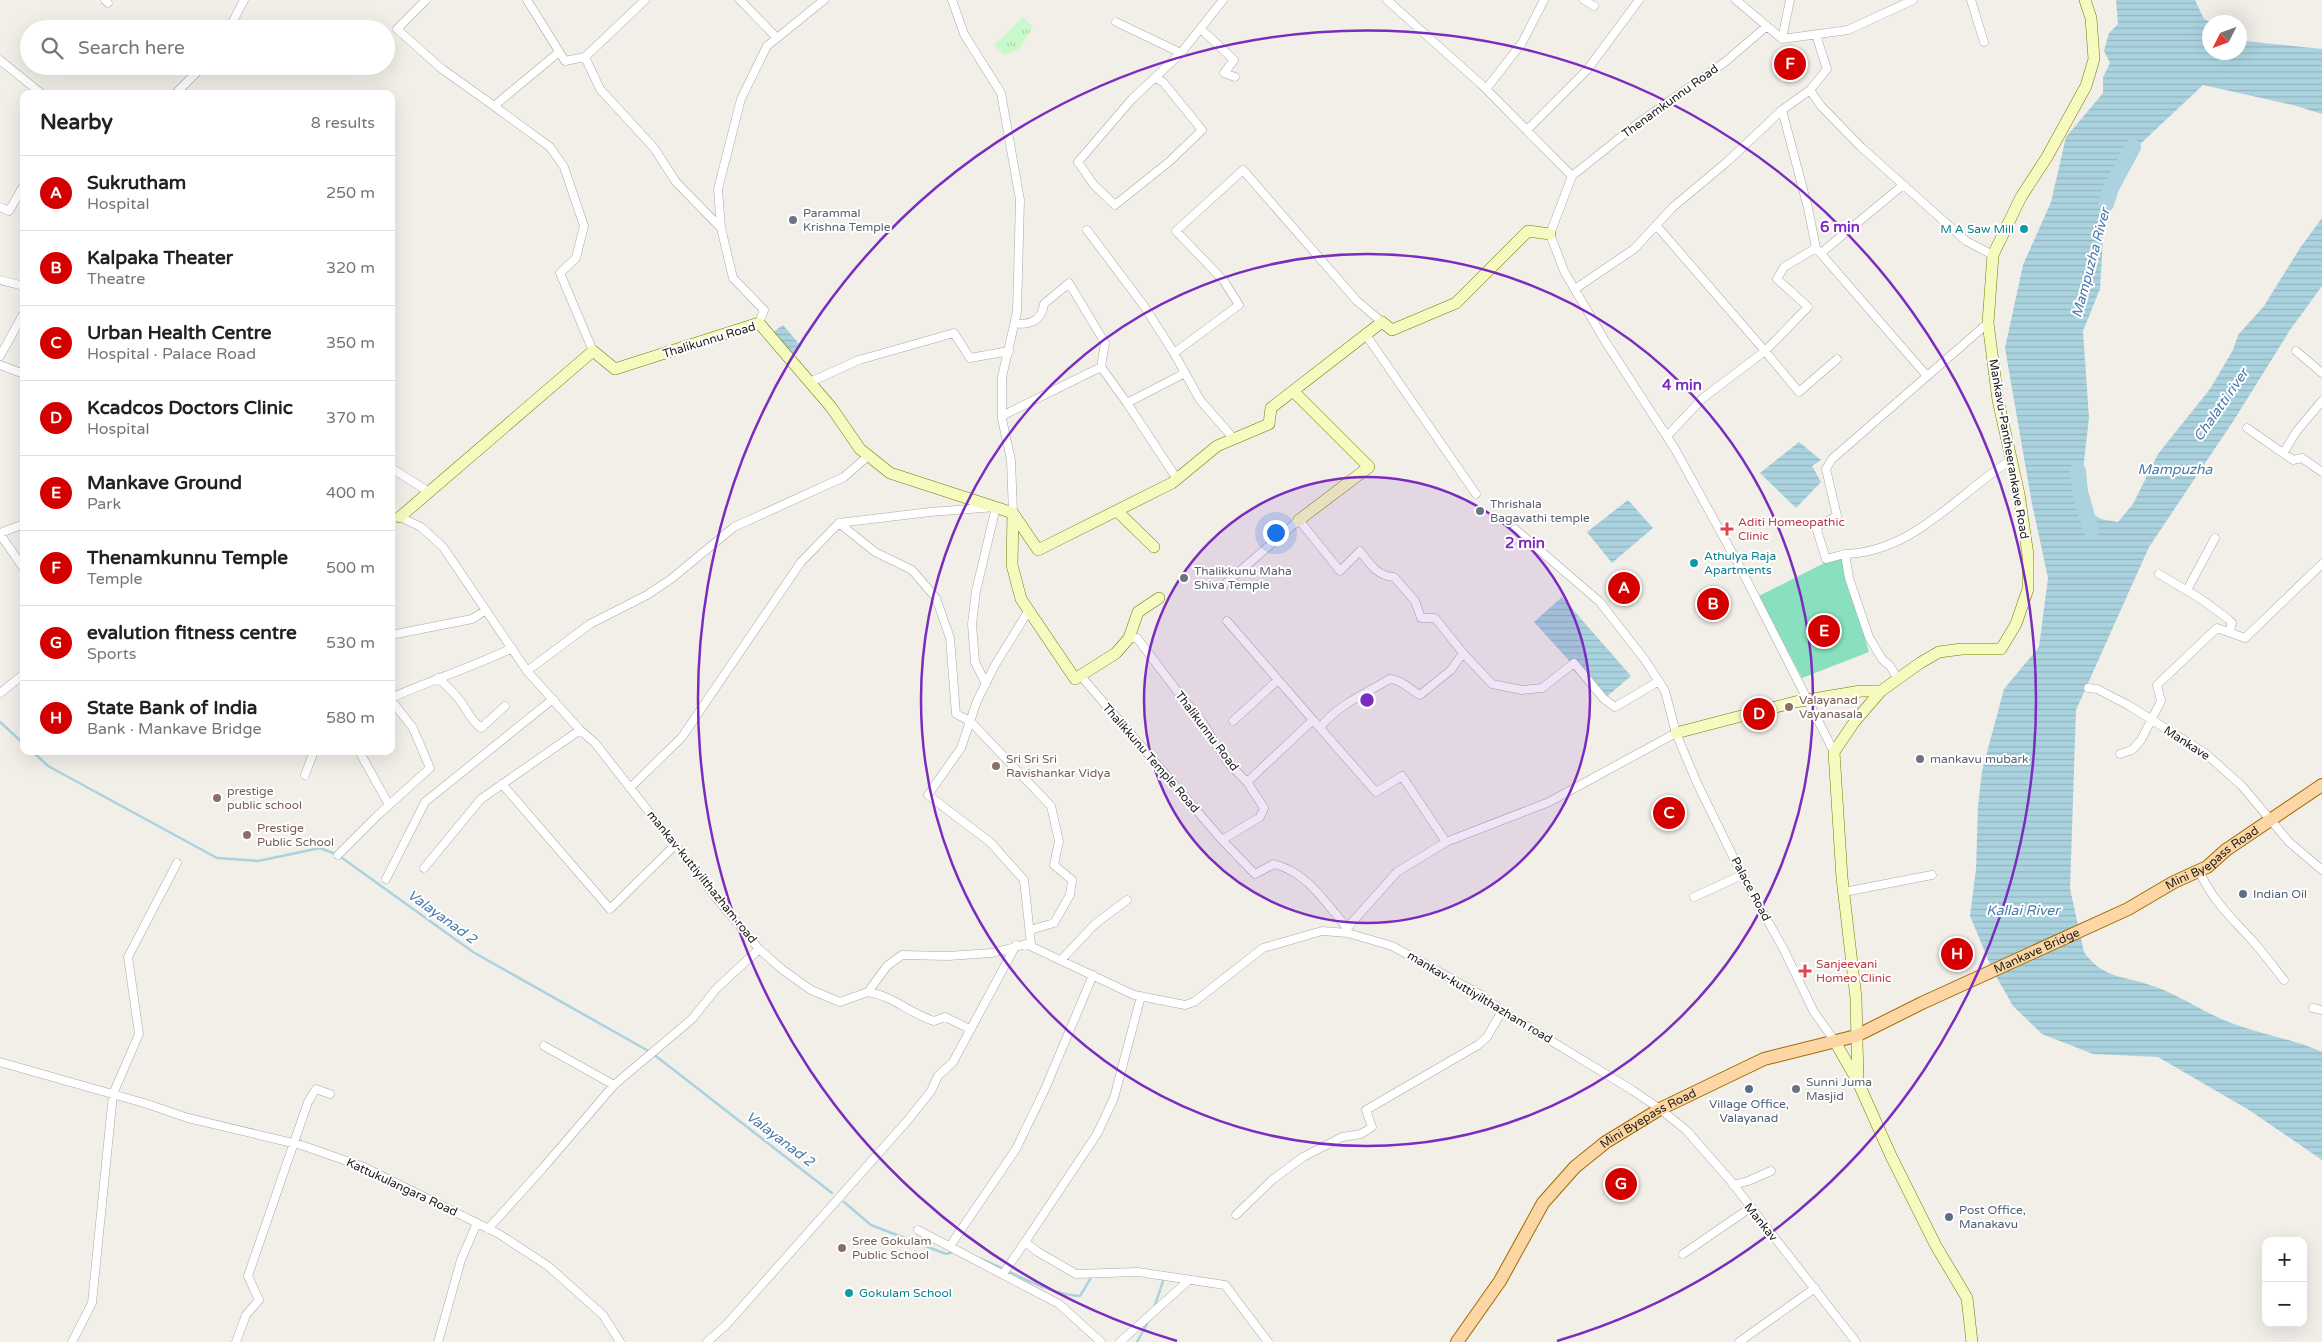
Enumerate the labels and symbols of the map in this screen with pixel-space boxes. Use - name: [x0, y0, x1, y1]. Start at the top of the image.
- north arrow: [2202, 15, 2247, 60]
- pin: F: [1774, 45, 1806, 83]
- street label: Thenamkunnu Road: [1619, 61, 1721, 141]
- water label: Mampuzha River: [2068, 205, 2114, 320]
- place label: Parammal Krishna Temple: [803, 206, 891, 234]
- marker: Parammal Krishna Temple: [787, 214, 799, 226]
- text: 6 min: [1820, 218, 1860, 236]
- place label: M A Saw Mill: [1940, 222, 2014, 236]
- marker: M A Saw Mill: [2018, 223, 2030, 235]
- street label: Thalikunnu Road: [661, 319, 757, 361]
- street label: Mankavu-Pantheerankave Road: [1986, 358, 2032, 540]
- water label: Chalatti river: [2190, 364, 2253, 445]
- text: 4 min: [1662, 376, 1702, 394]
- water label: Mampuzha: [2138, 461, 2214, 478]
- place label: Thrishala Bagavathi temple: [1490, 497, 1590, 525]
- marker: Thrishala Bagavathi temple: [1474, 505, 1486, 517]
- place label: Aditi Homeopathic Clinic: [1738, 515, 1845, 543]
- your location: [1263, 520, 1289, 546]
- marker: Aditi Homeopathic Clinic: [1720, 522, 1734, 536]
- text: 2 min: [1505, 534, 1545, 552]
- place label: Athulya Raja Apartments: [1704, 549, 1776, 577]
- marker: Athulya Raja Apartments: [1688, 557, 1700, 569]
- place label: Thalikkunu Maha Shiva Temple: [1194, 564, 1292, 592]
- pin: A: [1608, 569, 1640, 607]
- marker: Thalikkunu Maha Shiva Temple: [1178, 572, 1190, 584]
- pin: B: [1697, 585, 1729, 623]
- pin: E: [1808, 612, 1840, 650]
- street label: Thalikunnu Road: [1172, 688, 1242, 774]
- centre of rings: [1358, 691, 1376, 709]
- place label: Valayanad Vayanasala: [1799, 693, 1863, 721]
- pin: D: [1743, 695, 1775, 733]
- street label: Thalikkunu Temple Road: [1100, 700, 1202, 816]
- marker: Valayanad Vayanasala: [1783, 701, 1795, 713]
- street label: Mankave: [2161, 723, 2213, 763]
- place label: Sri Sri Sri Ravishankar Vidya: [1006, 752, 1110, 780]
- place label: mankavu mubark: [1930, 752, 2029, 766]
- marker: mankavu mubark: [1914, 753, 1926, 765]
- marker: Sri Sri Sri Ravishankar Vidya: [990, 760, 1002, 772]
- place label: prestige public school: [227, 784, 302, 812]
- marker: prestige public school: [211, 792, 223, 804]
- pin: C: [1653, 794, 1685, 832]
- street label: mankav-kuttiyilthazham road: [644, 808, 760, 946]
- place label: Prestige Public School: [257, 821, 334, 849]
- street label: Mini Byepass Road: [2163, 823, 2261, 893]
- marker: Prestige Public School: [241, 829, 253, 841]
- street label: Palace Road: [1728, 855, 1774, 923]
- water label: Valayanad 2: [404, 886, 481, 948]
- place label: Indian Oil: [2253, 887, 2307, 901]
- marker: Indian Oil: [2237, 888, 2249, 900]
- water label: Kallai River: [1986, 902, 2061, 919]
- street label: Mankave Bridge: [1992, 925, 2082, 976]
- pin: H: [1941, 935, 1973, 973]
- street label: mankav-kuttiyilthazham road: [1405, 948, 1555, 1046]
- place label: Sanjeevani Homeo Clinic: [1816, 957, 1891, 985]
- marker: Sanjeevani Homeo Clinic: [1798, 964, 1812, 978]
- place label: Sunni Juma Masjid: [1806, 1075, 1872, 1103]
- marker: Village Office, Valayanad: [1743, 1083, 1755, 1095]
- marker: Sunni Juma Masjid: [1790, 1083, 1802, 1095]
- street label: Mini Byepass Road: [1597, 1086, 1698, 1151]
- place label: Village Office, Valayanad: [1709, 1097, 1789, 1125]
- water label: Valayanad 2: [743, 1108, 818, 1171]
- street label: Kattukulangara Road: [344, 1155, 460, 1219]
- pin: G: [1605, 1165, 1637, 1203]
- street label: Mankav: [1741, 1200, 1781, 1244]
- place label: Post Office, Manakavu: [1959, 1203, 2026, 1231]
- marker: Post Office, Manakavu: [1943, 1211, 1955, 1223]
- place label: Sree Gokulam Public School: [852, 1234, 931, 1262]
- marker: Sree Gokulam Public School: [836, 1242, 848, 1254]
- place label: Gokulam School: [859, 1286, 952, 1300]
- marker: Gokulam School: [843, 1287, 855, 1299]

